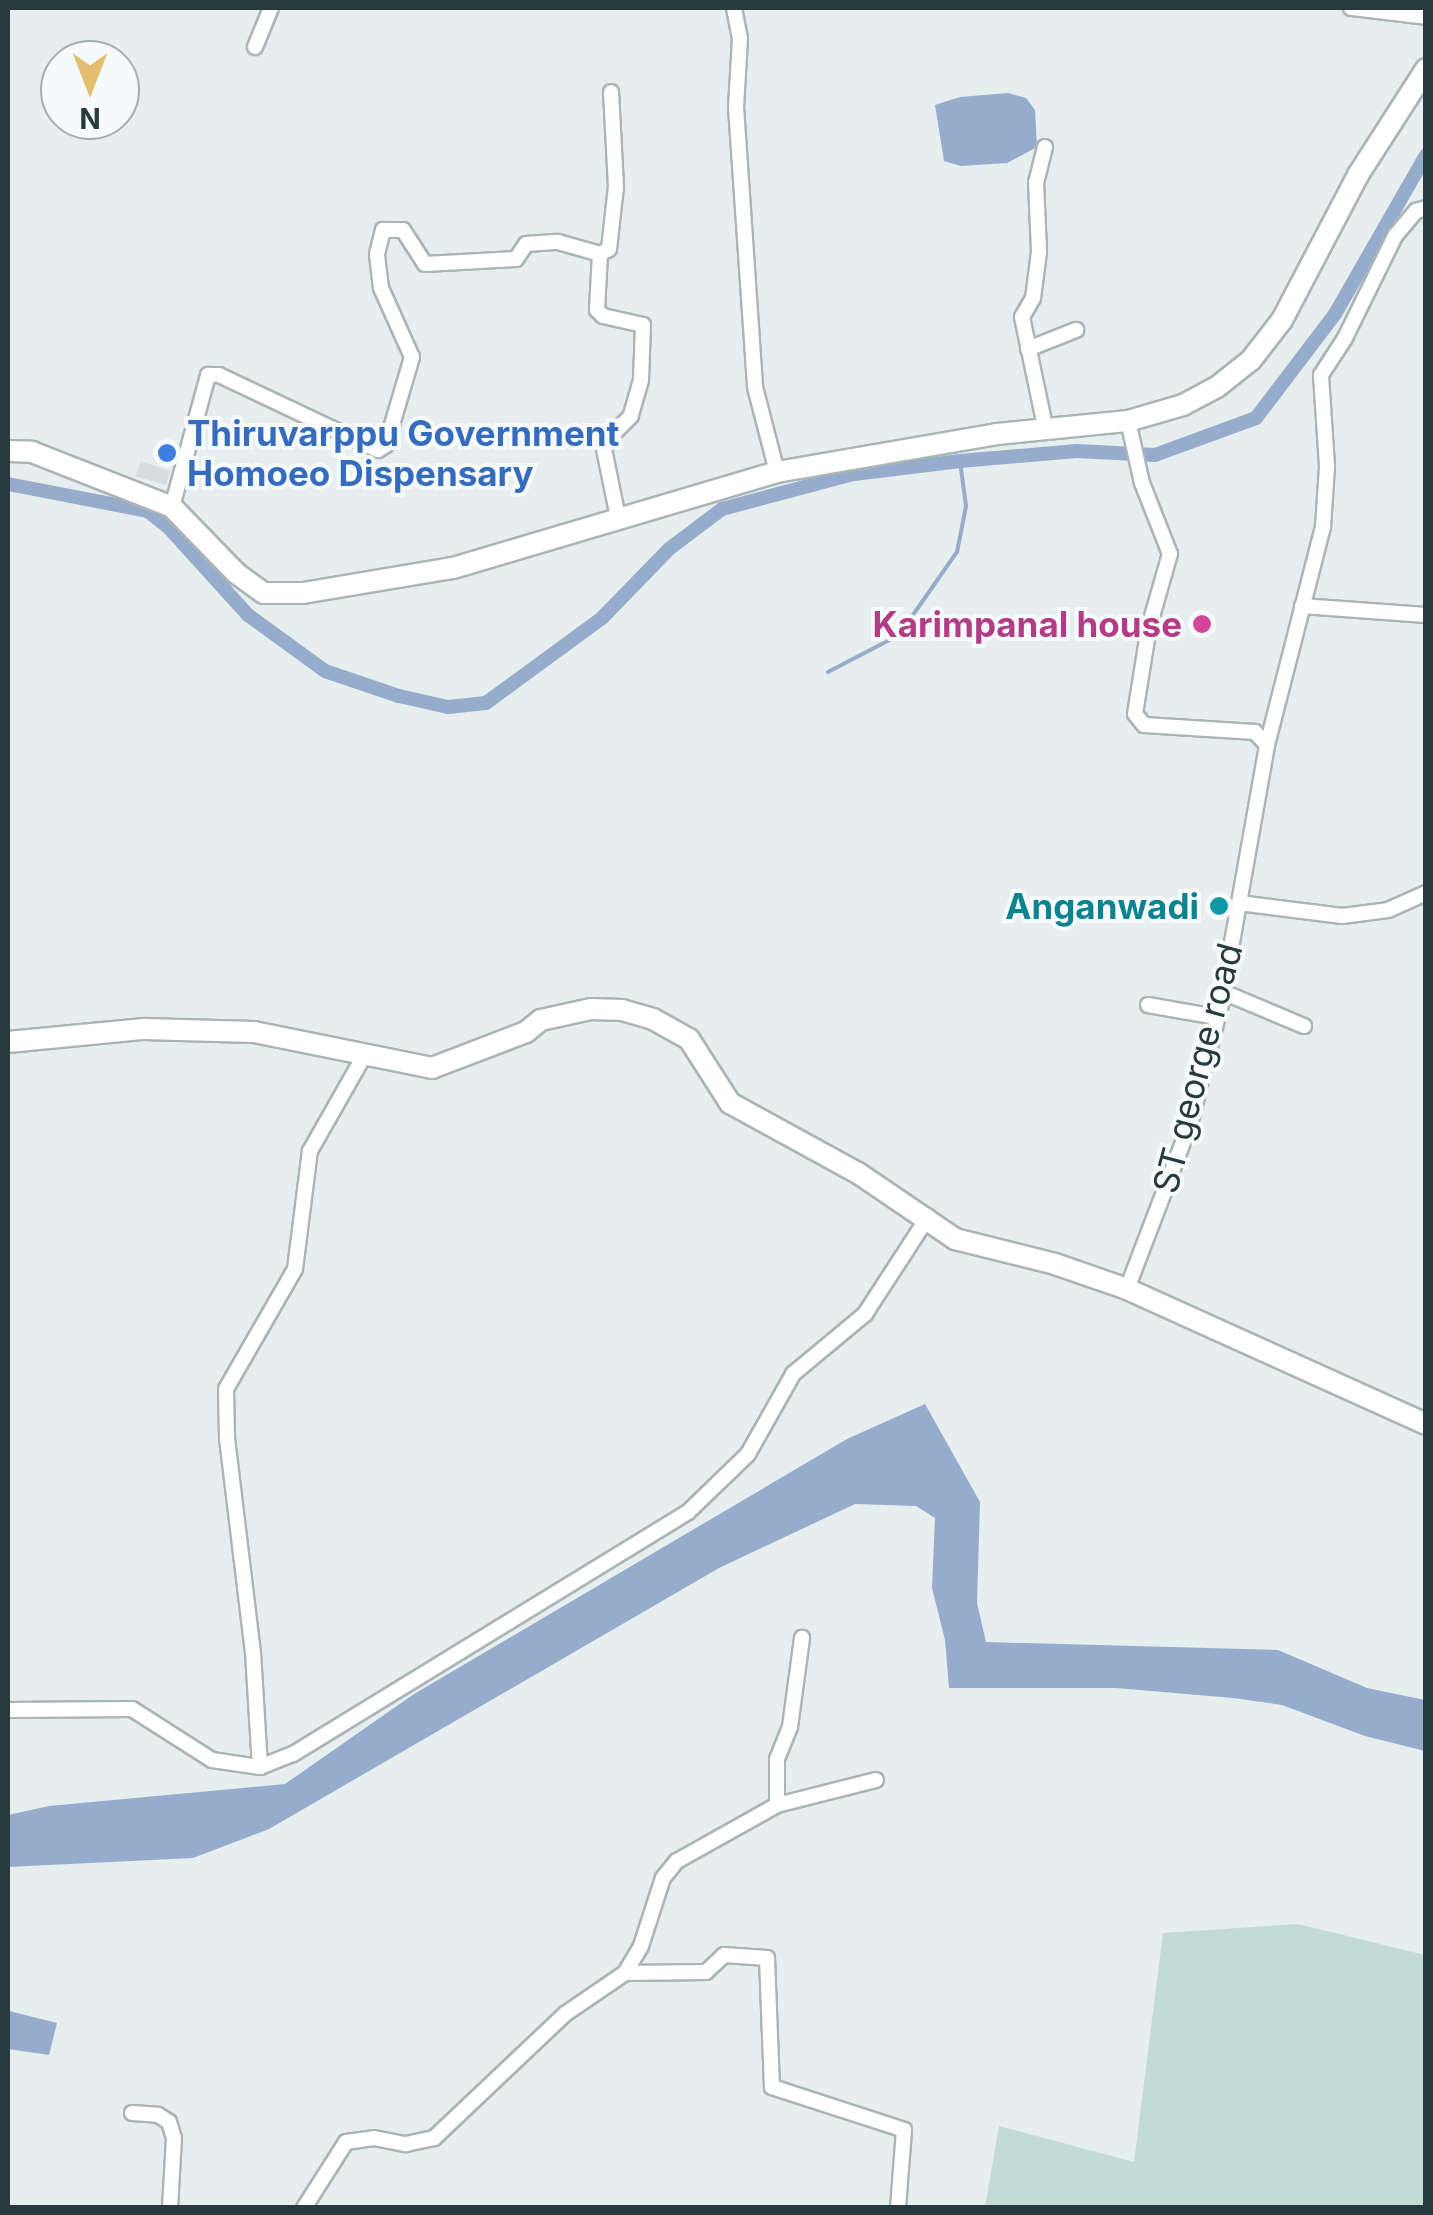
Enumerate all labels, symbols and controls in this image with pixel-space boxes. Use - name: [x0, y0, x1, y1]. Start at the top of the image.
- north arrow: [40, 40, 140, 140]
- text: N: [79, 101, 101, 135]
- place label: Thiruvarppu Government Homoeo Dispensary: [187, 412, 619, 494]
- marker: Thiruvarppu Government Homoeo Dispensary: [156, 442, 178, 464]
- place label: Karimpanal house: [872, 603, 1182, 645]
- marker: Karimpanal house: [1191, 613, 1213, 635]
- place label: Anganwadi: [1005, 885, 1199, 927]
- marker: Anganwadi: [1208, 895, 1230, 917]
- street label: ST george road: [1143, 938, 1251, 1198]

